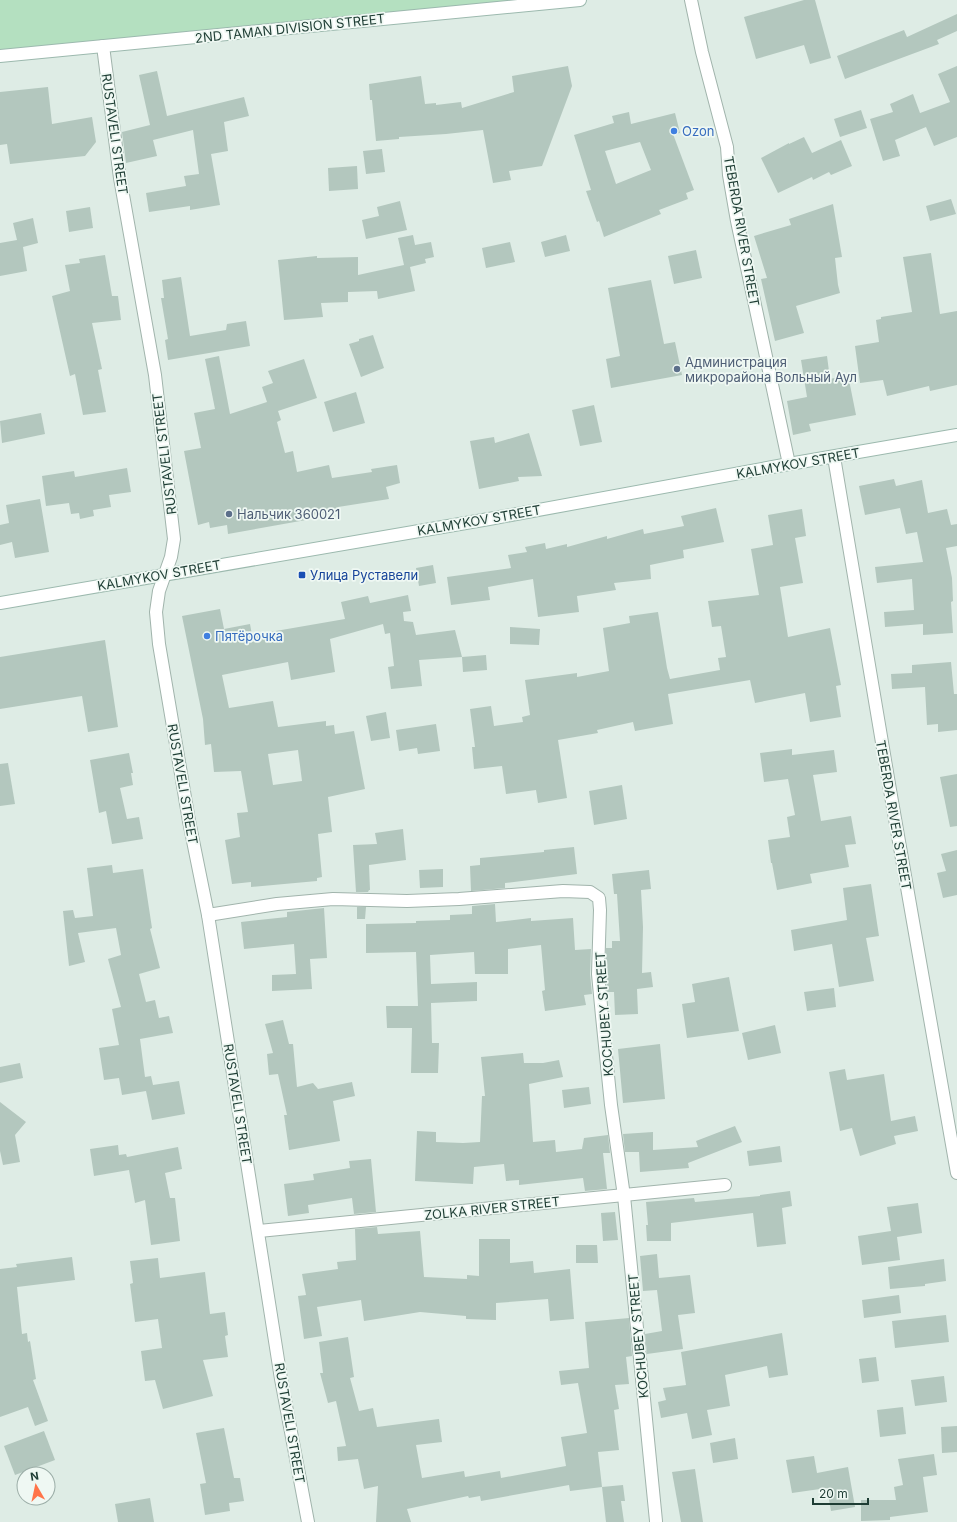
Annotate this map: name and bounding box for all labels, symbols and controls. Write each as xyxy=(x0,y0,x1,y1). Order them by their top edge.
street label: 2ND TAMAN DIVISION STREET xyxy=(194,10,386,46)
street label: RUSTAVELI STREET xyxy=(99,72,131,196)
place label: Ozon xyxy=(682,123,714,139)
marker: Ozon xyxy=(669,126,679,136)
street label: TEBERDA RIVER STREET xyxy=(721,155,763,307)
place label: Администрация микрорайона Вольный Аул xyxy=(685,354,857,385)
marker: Администрация микрорайона Вольный Аул xyxy=(672,364,682,374)
street label: RUSTAVELI STREET xyxy=(149,392,179,516)
street label: KALMYKOV STREET xyxy=(735,444,861,482)
street label: KALMYKOV STREET xyxy=(416,501,542,539)
place label: Нальчик 360021 xyxy=(237,506,340,522)
marker: Нальчик 360021 xyxy=(224,509,234,519)
street label: KALMYKOV STREET xyxy=(96,556,222,594)
place label: Улица Руставели xyxy=(310,567,418,583)
marker: Улица Руставели xyxy=(297,570,307,580)
place label: Пятёрочка xyxy=(215,628,283,644)
marker: Пятёрочка xyxy=(202,631,212,641)
street label: RUSTAVELI STREET xyxy=(165,722,201,846)
street label: TEBERDA RIVER STREET xyxy=(873,739,915,891)
street label: KOCHUBEY STREET xyxy=(592,951,616,1077)
street label: RUSTAVELI STREET xyxy=(221,1042,255,1166)
street label: ZOLKA RIVER STREET xyxy=(423,1193,561,1223)
street label: KOCHUBEY STREET xyxy=(625,1273,651,1399)
street label: RUSTAVELI STREET xyxy=(272,1361,308,1485)
north arrow xyxy=(16,1466,56,1506)
text: N xyxy=(29,1469,40,1484)
scale bar xyxy=(813,1480,868,1506)
text: 20 m xyxy=(819,1486,848,1501)

